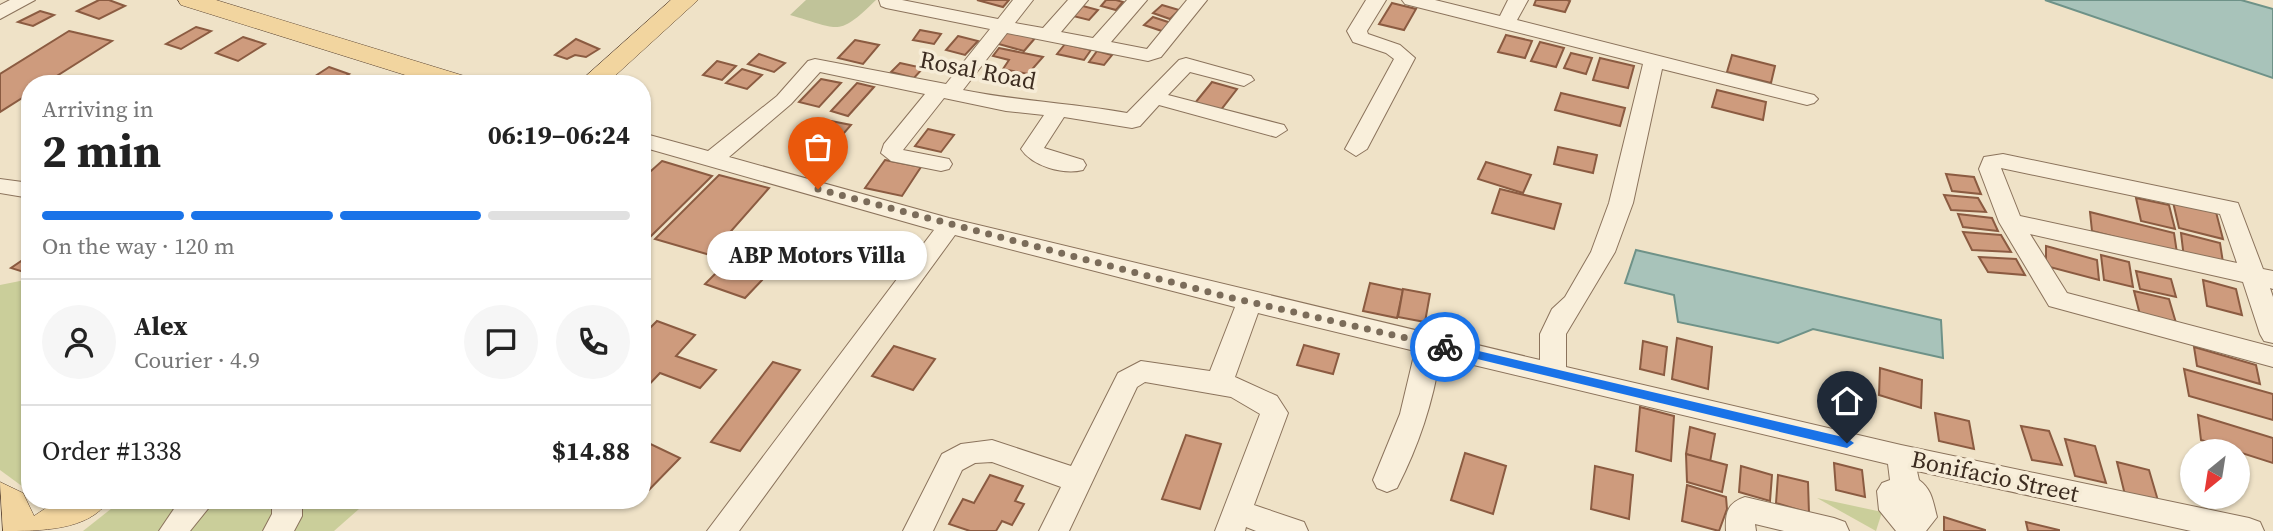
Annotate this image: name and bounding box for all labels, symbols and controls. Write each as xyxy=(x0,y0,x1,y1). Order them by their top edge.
street label: Rosal Road xyxy=(917,43,1040,98)
text: Arriving in xyxy=(42,93,154,125)
text: 06:19–06:24 xyxy=(488,117,630,153)
pin xyxy=(788,117,848,189)
text: 2 min xyxy=(42,119,161,182)
icon: bag xyxy=(799,128,837,166)
text: On the way · 120 m xyxy=(42,230,235,262)
callout: ABP Motors Villa xyxy=(708,231,928,280)
text: ABP Motors Villa xyxy=(729,239,905,271)
button: person xyxy=(42,305,116,379)
button: chat xyxy=(464,305,538,379)
button: phone xyxy=(556,305,630,379)
text: Alex xyxy=(134,308,188,344)
courier xyxy=(1410,312,1480,382)
icon: bike xyxy=(1426,328,1464,366)
text: Courier · 4.9 xyxy=(134,344,260,376)
pin xyxy=(1817,371,1877,443)
icon: home xyxy=(1828,382,1866,420)
text: Order #1338 xyxy=(42,433,182,469)
text: $14.88 xyxy=(552,433,630,469)
north arrow xyxy=(2180,439,2250,509)
map controls xyxy=(2180,439,2250,509)
street label: Bonifacio Street xyxy=(1908,442,2082,510)

